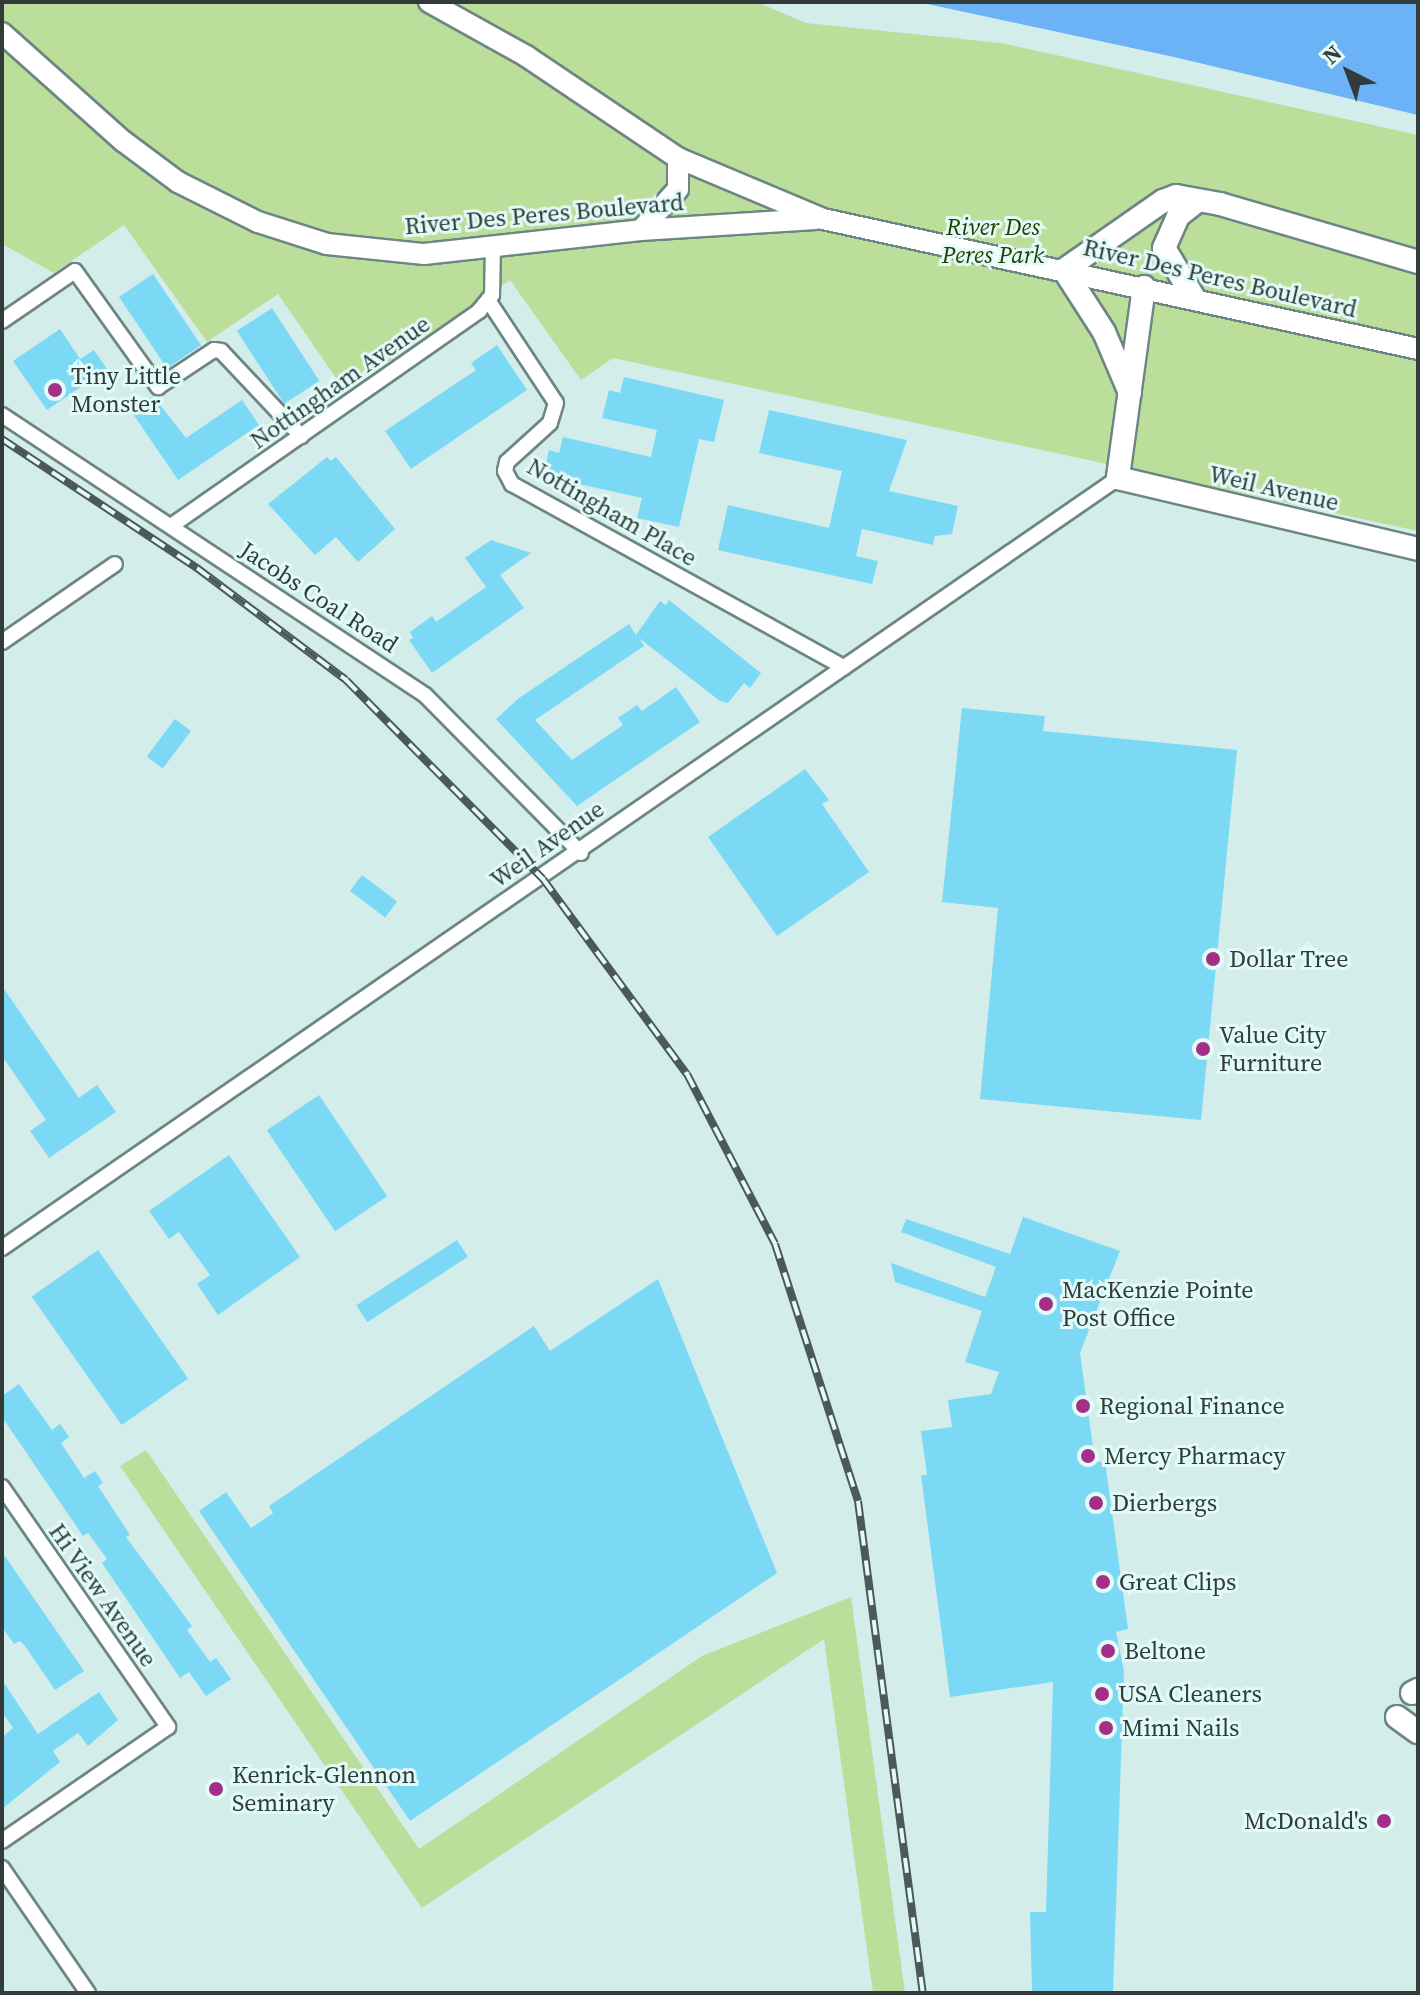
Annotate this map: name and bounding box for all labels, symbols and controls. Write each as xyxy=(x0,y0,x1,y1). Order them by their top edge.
north arrow xyxy=(1308,32,1388,112)
text: N xyxy=(1316,38,1348,71)
street label: River Des Peres Boulevard xyxy=(403,187,685,241)
park label: River Des Peres Park xyxy=(942,213,1044,269)
street label: River Des Peres Boulevard xyxy=(1080,232,1360,324)
street label: Nottingham Avenue xyxy=(245,309,435,455)
place label: Tiny Little Monster xyxy=(71,362,181,418)
marker: Tiny Little Monster xyxy=(46,381,64,399)
street label: Nottingham Place xyxy=(522,452,702,572)
street label: Weil Avenue xyxy=(1206,459,1342,517)
street label: Jacobs Coal Road xyxy=(235,535,403,659)
street label: Weil Avenue xyxy=(485,794,609,894)
place label: Dollar Tree xyxy=(1229,945,1349,973)
marker: Dollar Tree xyxy=(1204,950,1222,968)
place label: Value City Furniture xyxy=(1219,1021,1326,1077)
marker: Value City Furniture xyxy=(1194,1040,1212,1058)
place label: MacKenzie Pointe Post Office xyxy=(1062,1276,1254,1332)
marker: MacKenzie Pointe Post Office xyxy=(1037,1295,1055,1313)
place label: Regional Finance xyxy=(1099,1392,1285,1420)
marker: Regional Finance xyxy=(1074,1397,1092,1415)
place label: Mercy Pharmacy xyxy=(1104,1442,1286,1470)
marker: Mercy Pharmacy xyxy=(1079,1447,1097,1465)
place label: Dierbergs xyxy=(1112,1489,1217,1517)
marker: Dierbergs xyxy=(1087,1494,1105,1512)
street label: Hi View Avenue xyxy=(43,1518,163,1672)
place label: Great Clips xyxy=(1119,1568,1237,1596)
marker: Great Clips xyxy=(1094,1573,1112,1591)
place label: Beltone xyxy=(1124,1637,1206,1665)
marker: Beltone xyxy=(1099,1642,1117,1660)
place label: USA Cleaners xyxy=(1118,1680,1262,1708)
marker: USA Cleaners xyxy=(1093,1685,1111,1703)
place label: Mimi Nails xyxy=(1122,1714,1239,1742)
marker: Mimi Nails xyxy=(1097,1719,1115,1737)
place label: Kenrick-Glennon Seminary xyxy=(232,1761,416,1817)
marker: Kenrick-Glennon Seminary xyxy=(207,1780,225,1798)
place label: McDonald's xyxy=(1244,1807,1368,1835)
marker: McDonald's xyxy=(1375,1812,1393,1830)

